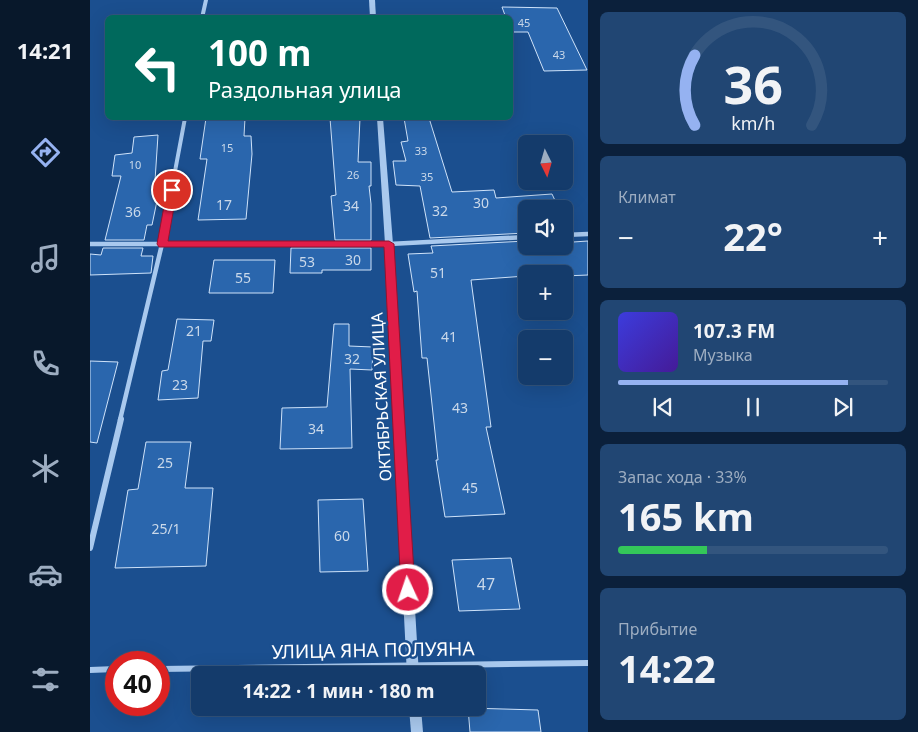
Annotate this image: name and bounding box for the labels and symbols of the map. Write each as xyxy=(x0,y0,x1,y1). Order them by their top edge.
house number: 45 xyxy=(518,15,530,30)
house number: 43 xyxy=(553,47,565,62)
north arrow xyxy=(518,135,572,190)
house number: 15 xyxy=(221,140,233,155)
house number: 33 xyxy=(415,143,427,158)
house number: 10 xyxy=(129,157,141,172)
house number: 26 xyxy=(347,167,359,182)
pin xyxy=(151,169,193,211)
house number: 35 xyxy=(421,169,433,184)
house number: 30 xyxy=(473,193,489,212)
house number: 17 xyxy=(216,195,232,214)
house number: 34 xyxy=(343,196,359,215)
house number: 32 xyxy=(432,201,448,220)
house number: 36 xyxy=(125,202,141,221)
house number: 30 xyxy=(345,250,361,269)
house number: 53 xyxy=(299,252,315,271)
house number: 51 xyxy=(430,263,446,282)
house number: 55 xyxy=(235,268,251,287)
street label: ОКТЯБРЬСКАЯ УЛИЦА xyxy=(366,311,396,482)
house number: 21 xyxy=(186,321,202,340)
house number: 41 xyxy=(441,327,457,346)
house number: 32 xyxy=(344,349,360,368)
house number: 23 xyxy=(172,375,188,394)
house number: 43 xyxy=(452,398,468,417)
house number: 34 xyxy=(308,419,324,438)
house number: 25 xyxy=(157,453,173,472)
house number: 45 xyxy=(462,478,478,497)
house number: 25/1 xyxy=(151,519,181,538)
house number: 60 xyxy=(334,526,350,545)
position arrow xyxy=(381,563,433,615)
house number: 47 xyxy=(477,573,495,595)
street label: УЛИЦА ЯНА ПОЛУЯНА xyxy=(271,635,476,665)
speed limit sign: 40 xyxy=(105,651,170,716)

